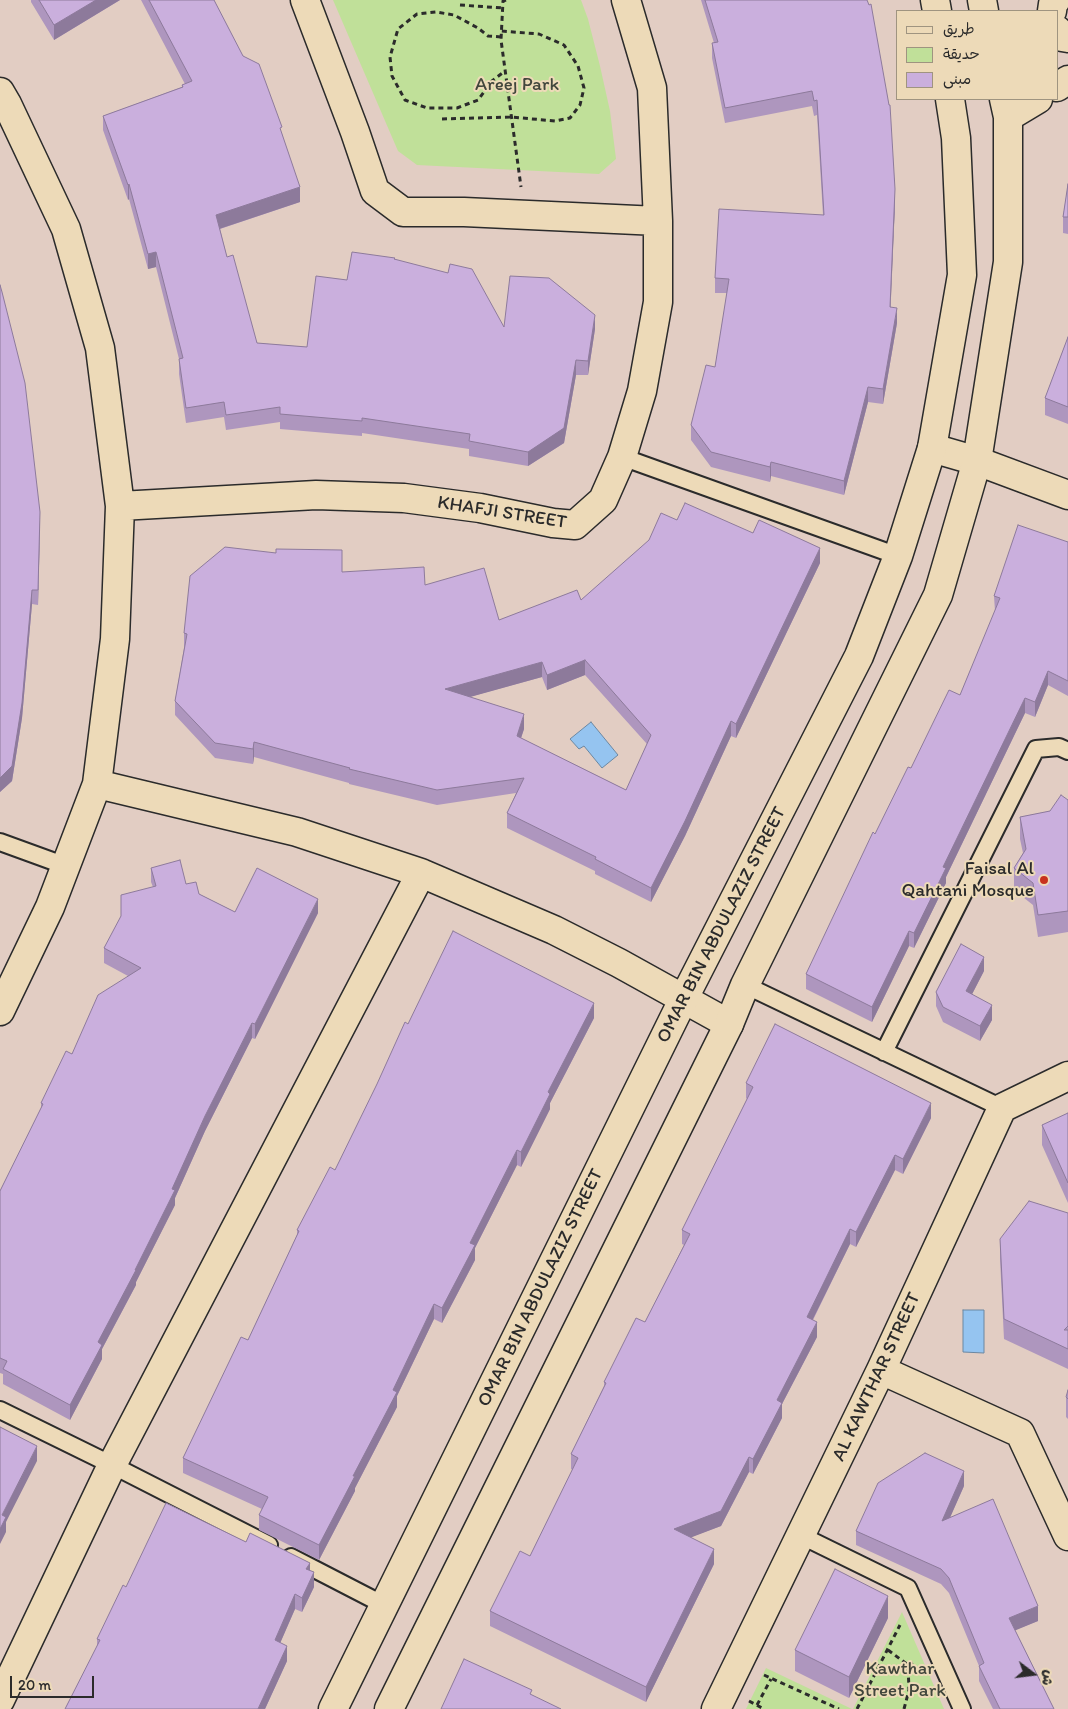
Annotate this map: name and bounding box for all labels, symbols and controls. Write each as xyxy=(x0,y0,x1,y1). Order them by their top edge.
legend xyxy=(896,10,1058,100)
text: طريق xyxy=(943,20,975,38)
text: حديقة xyxy=(943,45,980,63)
text: مبنى xyxy=(943,70,971,88)
park label: Areej Park xyxy=(475,74,559,96)
street label: KHAFJI STREET xyxy=(436,492,568,534)
street label: OMAR BIN ABDULAZIZ STREET xyxy=(652,803,792,1047)
place label: Faisal Al Qahtani Mosque xyxy=(901,858,1034,902)
marker: Faisal Al Qahtani Mosque xyxy=(1038,874,1050,886)
street label: OMAR BIN ABDULAZIZ STREET xyxy=(473,1165,609,1411)
street label: AL KAWTHAR STREET xyxy=(828,1289,926,1465)
north arrow xyxy=(1008,1649,1058,1699)
park label: Kawthar Street Park xyxy=(854,1658,946,1702)
scale bar xyxy=(12,1666,96,1698)
text: ش xyxy=(1038,1668,1058,1688)
text: 20 m xyxy=(18,1676,51,1694)

